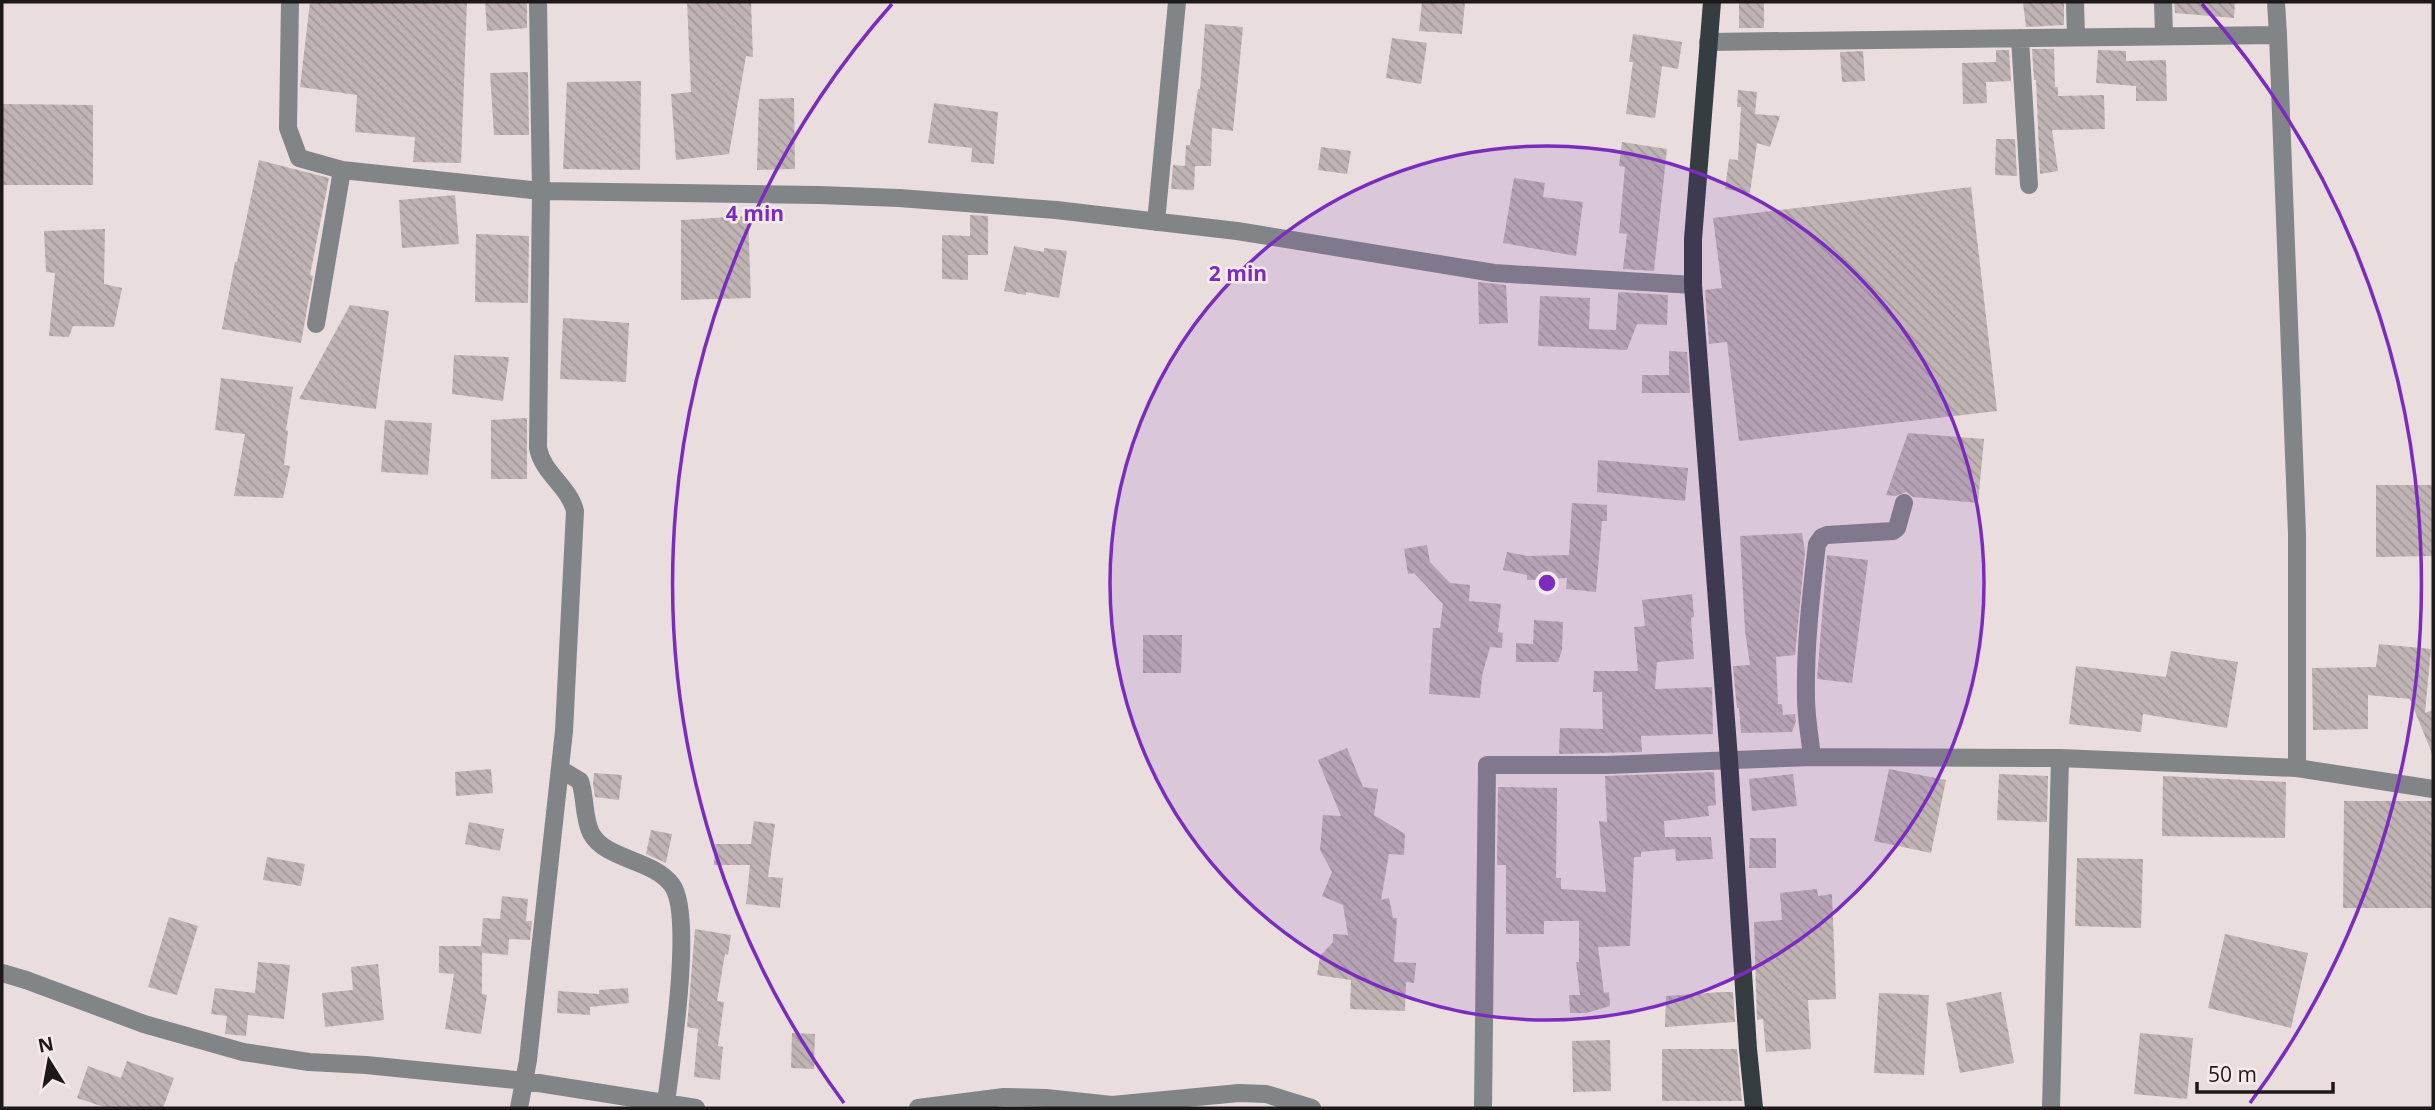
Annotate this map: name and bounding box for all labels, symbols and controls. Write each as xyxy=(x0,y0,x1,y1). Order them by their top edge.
text: 4 min xyxy=(726,199,784,227)
text: 2 min xyxy=(1209,259,1267,287)
centre of rings xyxy=(1535,571,1559,595)
north arrow xyxy=(14,1026,84,1096)
text: N xyxy=(36,1030,56,1059)
scale bar xyxy=(2197,1050,2334,1094)
text: 50 m xyxy=(2208,1060,2257,1088)

